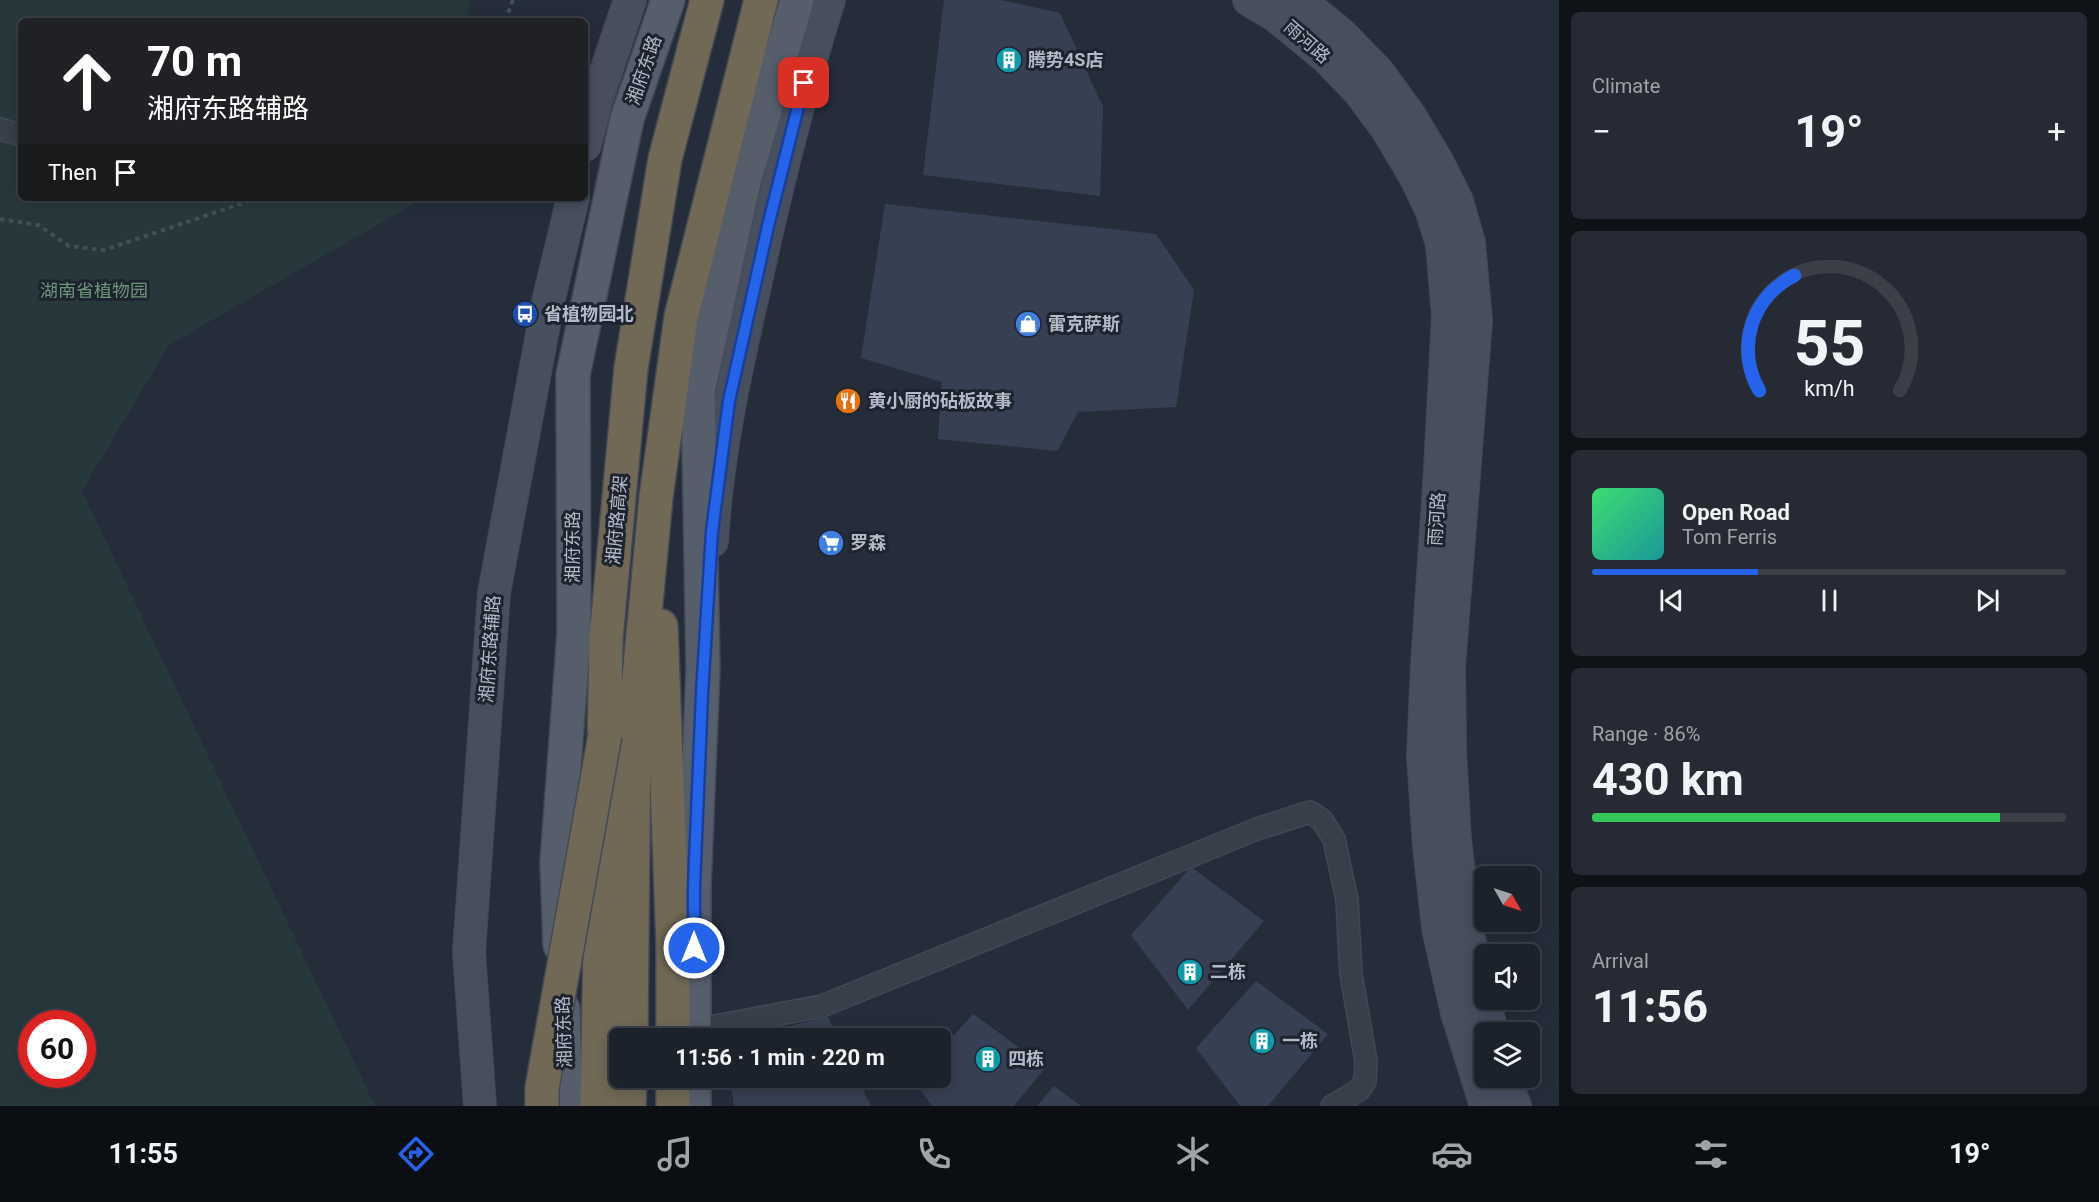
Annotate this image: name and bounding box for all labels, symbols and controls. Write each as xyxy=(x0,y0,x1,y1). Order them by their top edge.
street label: 雨河路 xyxy=(1280,16,1335,67)
street label: 湘府东路 xyxy=(622,32,665,107)
text: 70 m xyxy=(147,37,242,86)
icon: ahead xyxy=(48,42,126,120)
building icon: 腾势4S店 xyxy=(994,45,1024,75)
place label: 腾势4S店 xyxy=(1028,49,1103,70)
pin xyxy=(778,57,829,108)
icon: arrive xyxy=(787,66,820,99)
text: Climate xyxy=(1592,74,1660,98)
text: 湘府东路辅路 xyxy=(147,93,309,125)
text: 19° xyxy=(1794,105,1864,158)
text: − xyxy=(1592,112,1611,151)
text: + xyxy=(2047,112,2066,151)
icon: arrive xyxy=(109,156,142,189)
text: Then xyxy=(48,160,97,185)
park label: 湖南省植物园 xyxy=(40,280,148,301)
bus stop icon: 省植物园北 xyxy=(510,299,540,329)
place label: 省植物园北 xyxy=(544,303,634,324)
text: 55 xyxy=(1793,307,1865,380)
shop icon: 雷克萨斯 xyxy=(1013,309,1043,339)
place label: 雷克萨斯 xyxy=(1048,313,1120,334)
text: km/h xyxy=(1804,377,1854,402)
restaurant icon: 黄小厨的砧板故事 xyxy=(833,386,863,416)
place label: 黄小厨的砧板故事 xyxy=(868,390,1012,411)
street label: 湘府路高架 xyxy=(602,474,631,566)
street label: 雨河路 xyxy=(1424,491,1449,547)
text: Open Road xyxy=(1682,500,1790,525)
street label: 湘府东路 xyxy=(562,511,583,583)
text: Tom Ferris xyxy=(1682,525,1777,549)
supermarket icon: 罗森 xyxy=(816,528,846,558)
place label: 罗森 xyxy=(850,532,886,553)
icon: previous xyxy=(1655,584,1688,617)
icon: pause xyxy=(1813,584,1846,617)
icon: next xyxy=(1971,584,2004,617)
street label: 湘府东路辅路 xyxy=(475,594,504,704)
text: Range · 86% xyxy=(1592,722,1700,746)
text: 430 km xyxy=(1592,753,1744,806)
north arrow xyxy=(1474,866,1540,932)
map controls xyxy=(1474,866,1540,1088)
position arrow xyxy=(662,916,726,980)
button: sound xyxy=(1474,944,1540,1010)
text: Arrival xyxy=(1592,949,1649,973)
building icon: 二栋 xyxy=(1175,957,1205,987)
place label: 二栋 xyxy=(1210,961,1246,982)
text: 11:56 xyxy=(1592,980,1708,1033)
street label: 湘府东路 xyxy=(552,996,575,1068)
speed limit sign: 60 xyxy=(18,1010,96,1088)
button: layers xyxy=(1474,1022,1540,1088)
building icon: 一栋 xyxy=(1247,1026,1277,1056)
place label: 一栋 xyxy=(1282,1030,1318,1051)
building icon: 四栋 xyxy=(973,1044,1003,1074)
text: 11:56 · 1 min · 220 m xyxy=(675,1045,885,1070)
place label: 四栋 xyxy=(1008,1048,1044,1069)
icon: directions xyxy=(395,1133,437,1175)
icon: music xyxy=(654,1133,696,1175)
icon: phone xyxy=(913,1133,955,1175)
icon: climate xyxy=(1172,1133,1214,1175)
icon: car xyxy=(1431,1133,1473,1175)
icon: filters xyxy=(1690,1133,1732,1175)
text: 11:55 xyxy=(108,1138,178,1170)
text: 19° xyxy=(1949,1138,1990,1170)

